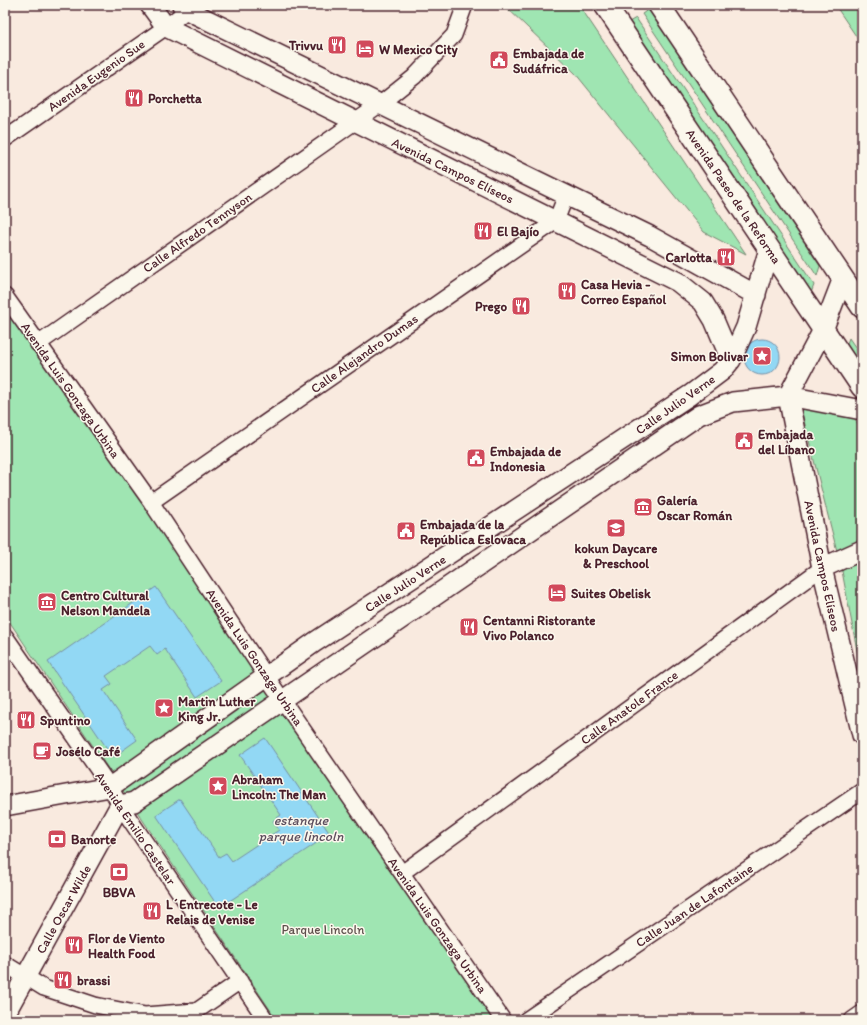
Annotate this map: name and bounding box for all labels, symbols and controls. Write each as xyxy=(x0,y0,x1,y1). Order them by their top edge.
restaurant icon: Trivvu xyxy=(326,34,348,56)
street label: Avenida Eugenio Sue xyxy=(45,36,148,115)
place label: Trivvu xyxy=(288,38,324,53)
hotel icon: W Mexico City xyxy=(354,38,376,60)
place label: W Mexico City xyxy=(379,42,459,58)
place label: Embajada de Sudáfrica xyxy=(513,46,584,76)
public building icon: Embajada de Sudáfrica xyxy=(488,49,510,71)
restaurant icon: Porchetta xyxy=(123,87,145,109)
place label: Porchetta xyxy=(148,91,202,106)
street label: Avenida Paseo de la Reforma xyxy=(683,126,785,267)
street label: Avenida Campos Elíseos xyxy=(389,134,516,207)
street label: Calle Alfredo Tennyson xyxy=(140,189,255,276)
restaurant icon: El Bajío xyxy=(472,220,494,242)
place label: El Bajío xyxy=(497,224,539,240)
restaurant icon: Carlotta xyxy=(715,246,737,268)
place label: Carlotta xyxy=(665,250,712,265)
place label: Casa Hevia - Correo Español xyxy=(581,277,666,308)
restaurant icon: Casa Hevia - Correo Español xyxy=(556,280,578,302)
restaurant icon: Prego xyxy=(510,295,532,317)
place label: Prego xyxy=(475,299,507,315)
street label: Calle Alejandro Dumas xyxy=(308,311,421,396)
street label: Avenida Luis Gonzaga Urbina xyxy=(18,320,123,461)
place icon: Simon Bolivar xyxy=(751,345,773,367)
place label: Simon Bolivar xyxy=(671,349,749,364)
street label: Calle Julio Verne xyxy=(633,371,718,437)
place label: Embajada del Líbano xyxy=(758,427,815,457)
public building icon: Embajada del Líbano xyxy=(733,430,755,452)
place label: Embajada de Indonesia xyxy=(490,444,561,474)
public building icon: Embajada de Indonesia xyxy=(465,447,487,469)
place label: Galería Oscar Román xyxy=(657,493,733,523)
museum icon: Galería Oscar Román xyxy=(632,496,654,518)
street label: Avenida Campos Elíseos xyxy=(801,499,844,633)
place label: Embajada de la República Eslovaca xyxy=(420,517,526,548)
school or university icon: kokun Daycare & Preschool xyxy=(605,517,627,539)
public building icon: Embajada de la República Eslovaca xyxy=(395,520,417,542)
place label: kokun Daycare & Preschool xyxy=(575,541,657,571)
street label: Calle Julio Verne xyxy=(362,552,449,615)
hotel icon: Suites Obelisk xyxy=(546,582,568,604)
street label: Avenida Luis Gonzaga Urbina xyxy=(203,586,306,729)
place label: Suites Obelisk xyxy=(571,586,651,601)
place label: Centro Cultural Nelson Mandela xyxy=(61,588,150,618)
museum icon: Centro Cultural Nelson Mandela xyxy=(36,591,58,613)
place label: Centanni Ristorante Vivo Polanco xyxy=(483,613,596,643)
restaurant icon: Centanni Ristorante Vivo Polanco xyxy=(458,616,480,638)
street label: Calle Anatole France xyxy=(578,667,681,748)
place label: Martin Luther King Jr. xyxy=(178,694,256,725)
place icon: Martin Luther King Jr. xyxy=(153,697,175,719)
restaurant icon: Spuntino xyxy=(15,709,37,731)
place label: Spuntino xyxy=(40,713,91,729)
cafe icon: Josélo Café xyxy=(31,740,53,762)
place label: Josélo Café xyxy=(55,744,120,759)
street label: Avenida Emilio Castelar xyxy=(92,769,179,888)
place label: Abraham Lincoln: The Man xyxy=(231,772,327,802)
place icon: Abraham Lincoln: The Man xyxy=(207,775,229,797)
water label: estanque parque lincoln xyxy=(259,812,344,845)
bank icon: Banorte xyxy=(46,828,68,850)
place label: Banorte xyxy=(71,832,116,847)
street label: Avenida Luis Gonzaga Urbina xyxy=(385,855,490,996)
bank icon: BBVA xyxy=(108,861,130,883)
street label: Calle Juan de Lafontaine xyxy=(633,861,756,950)
street label: Calle Oscar Wilde xyxy=(33,862,94,956)
place label: BBVA xyxy=(103,885,136,900)
place label: L´Entrecote - Le Relais de Venise xyxy=(166,897,258,927)
restaurant icon: L´Entrecote - Le Relais de Venise xyxy=(141,900,163,922)
park label: Parque Lincoln xyxy=(282,922,365,937)
place label: Flor de Viento Health Food xyxy=(88,931,165,961)
restaurant icon: Flor de Viento Health Food xyxy=(63,934,85,956)
restaurant icon: brassi xyxy=(52,969,74,991)
place label: brassi xyxy=(77,973,110,988)

